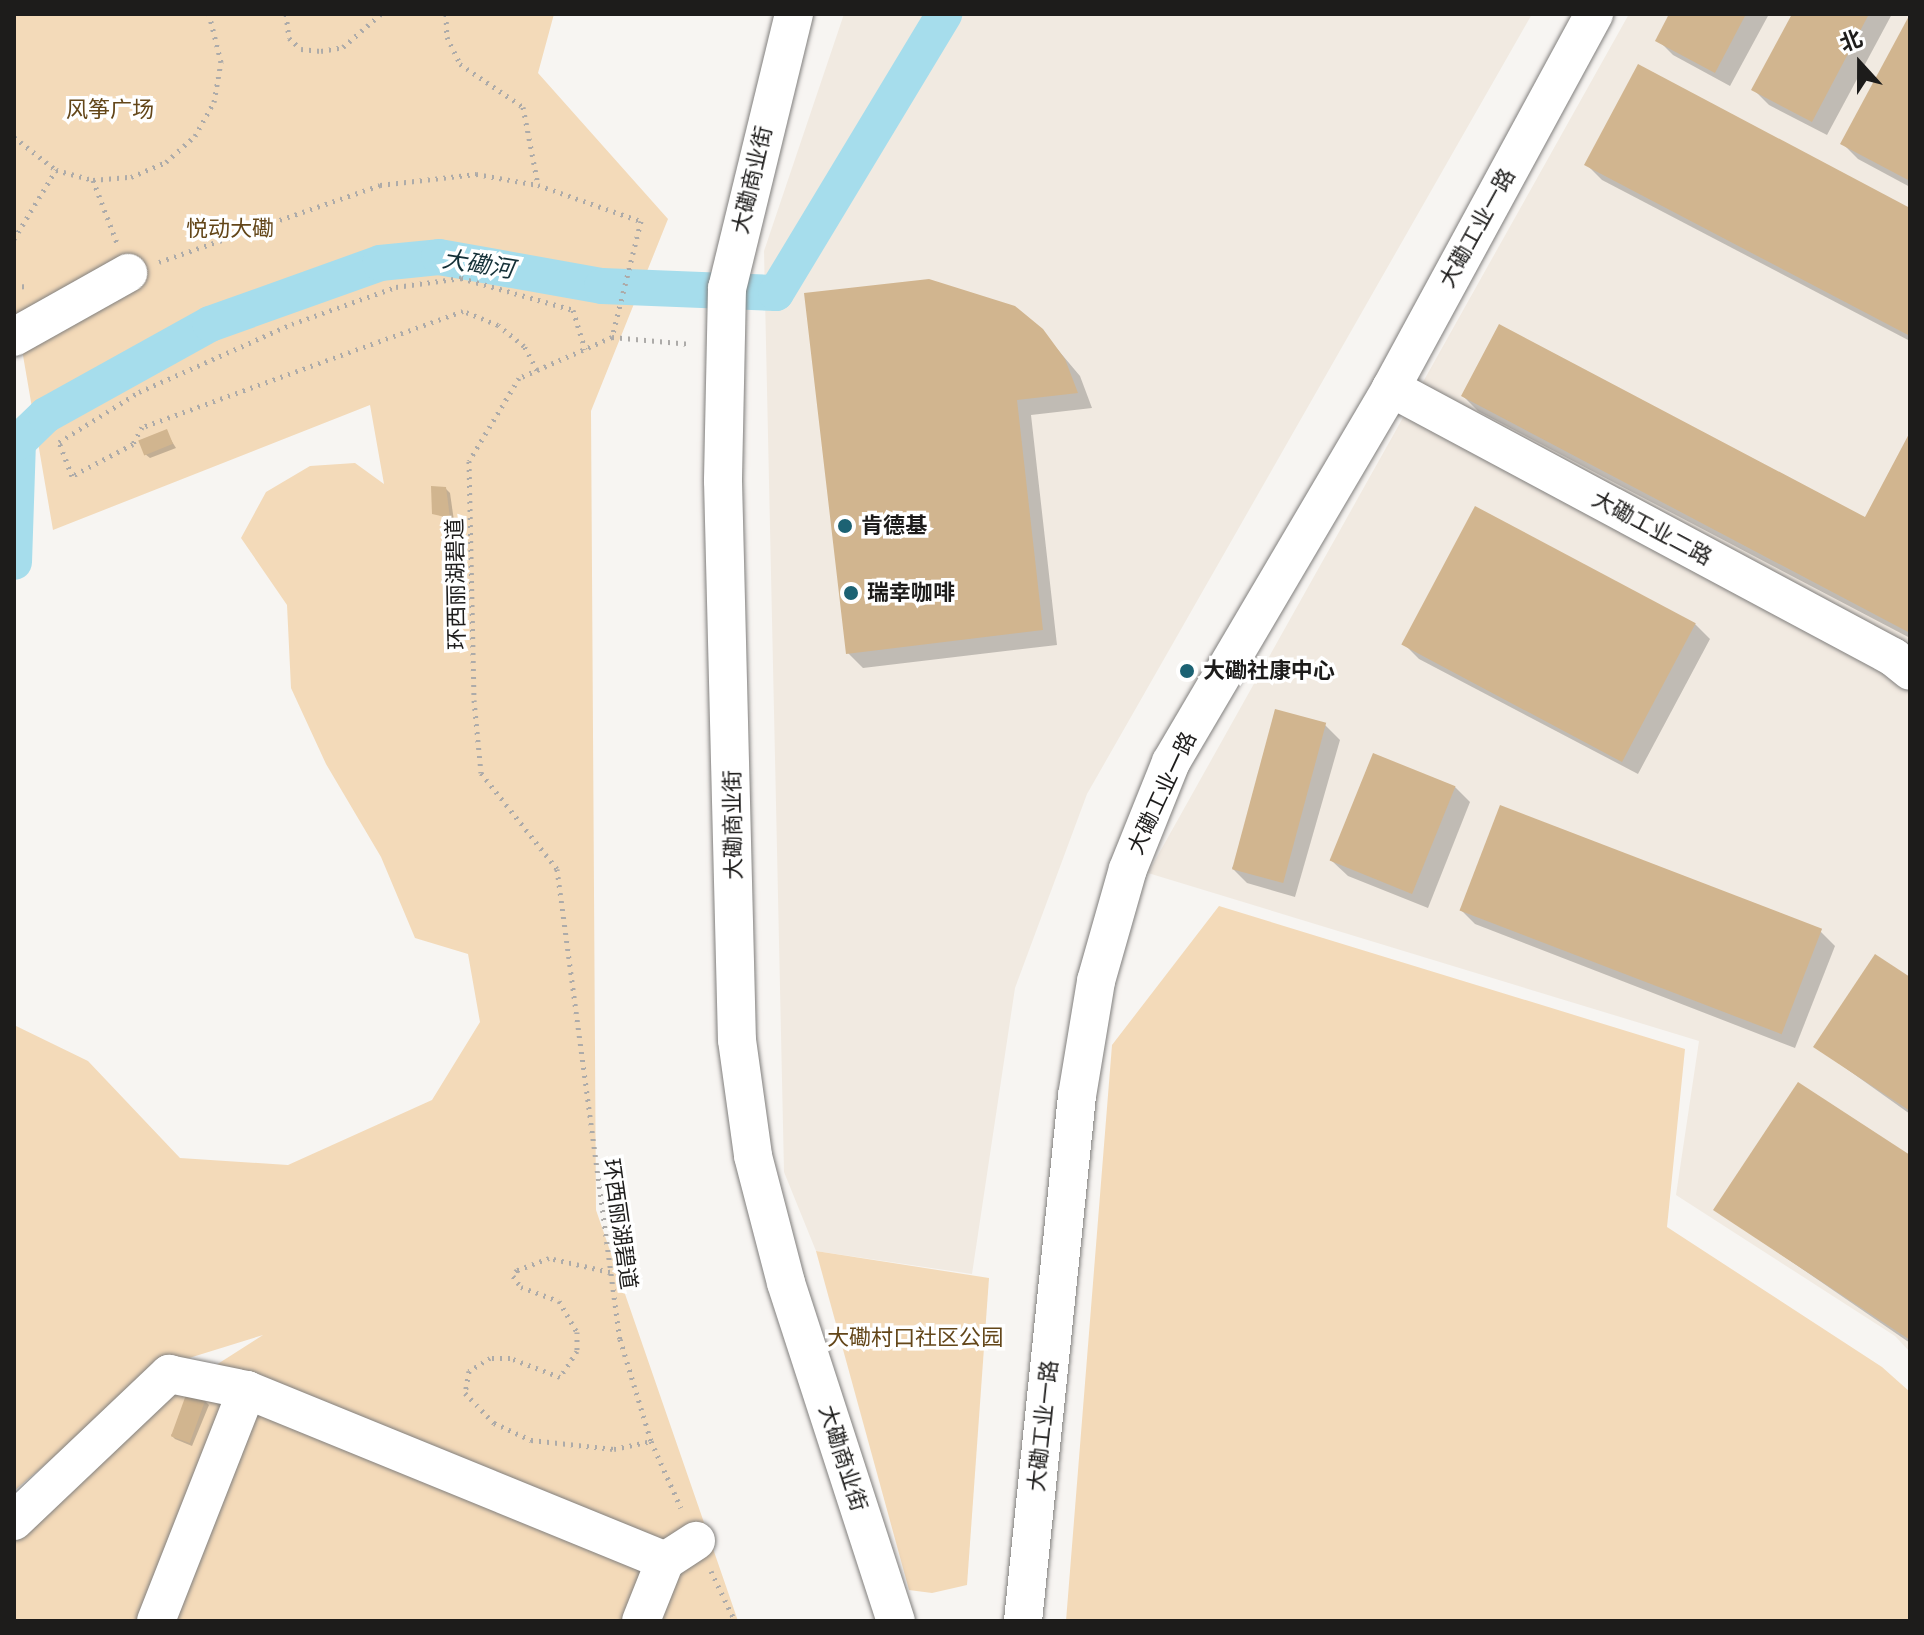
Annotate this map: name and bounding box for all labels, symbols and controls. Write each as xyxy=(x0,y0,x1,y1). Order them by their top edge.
north arrow xyxy=(1820,24,1900,104)
text: 北 xyxy=(1836,26,1866,57)
park label: 风筝广场 xyxy=(66,97,154,123)
street label: 大磡商业街 xyxy=(727,123,777,237)
street label: 大磡工业一路 xyxy=(1433,164,1521,292)
park label: 悦动大磡 xyxy=(186,216,274,242)
water label: 大磡河 xyxy=(440,245,516,285)
street label: 大磡工业二路 xyxy=(1588,485,1716,571)
place label: 肯德基 xyxy=(861,513,927,539)
marker: 肯德基 xyxy=(836,517,854,535)
street label: 环西丽湖碧道 xyxy=(442,518,470,650)
place label: 瑞幸咖啡 xyxy=(867,580,955,606)
marker: 瑞幸咖啡 xyxy=(842,584,860,602)
place label: 大磡社康中心 xyxy=(1203,658,1335,684)
marker: 大磡社康中心 xyxy=(1178,662,1196,680)
street label: 大磡工业一路 xyxy=(1122,728,1202,858)
street label: 大磡商业街 xyxy=(719,770,747,880)
street label: 环西丽湖碧道 xyxy=(598,1157,642,1291)
park label: 大磡村口社区公园 xyxy=(827,1325,1003,1351)
street label: 大磡工业一路 xyxy=(1023,1359,1063,1493)
street label: 大磡商业街 xyxy=(813,1402,873,1514)

